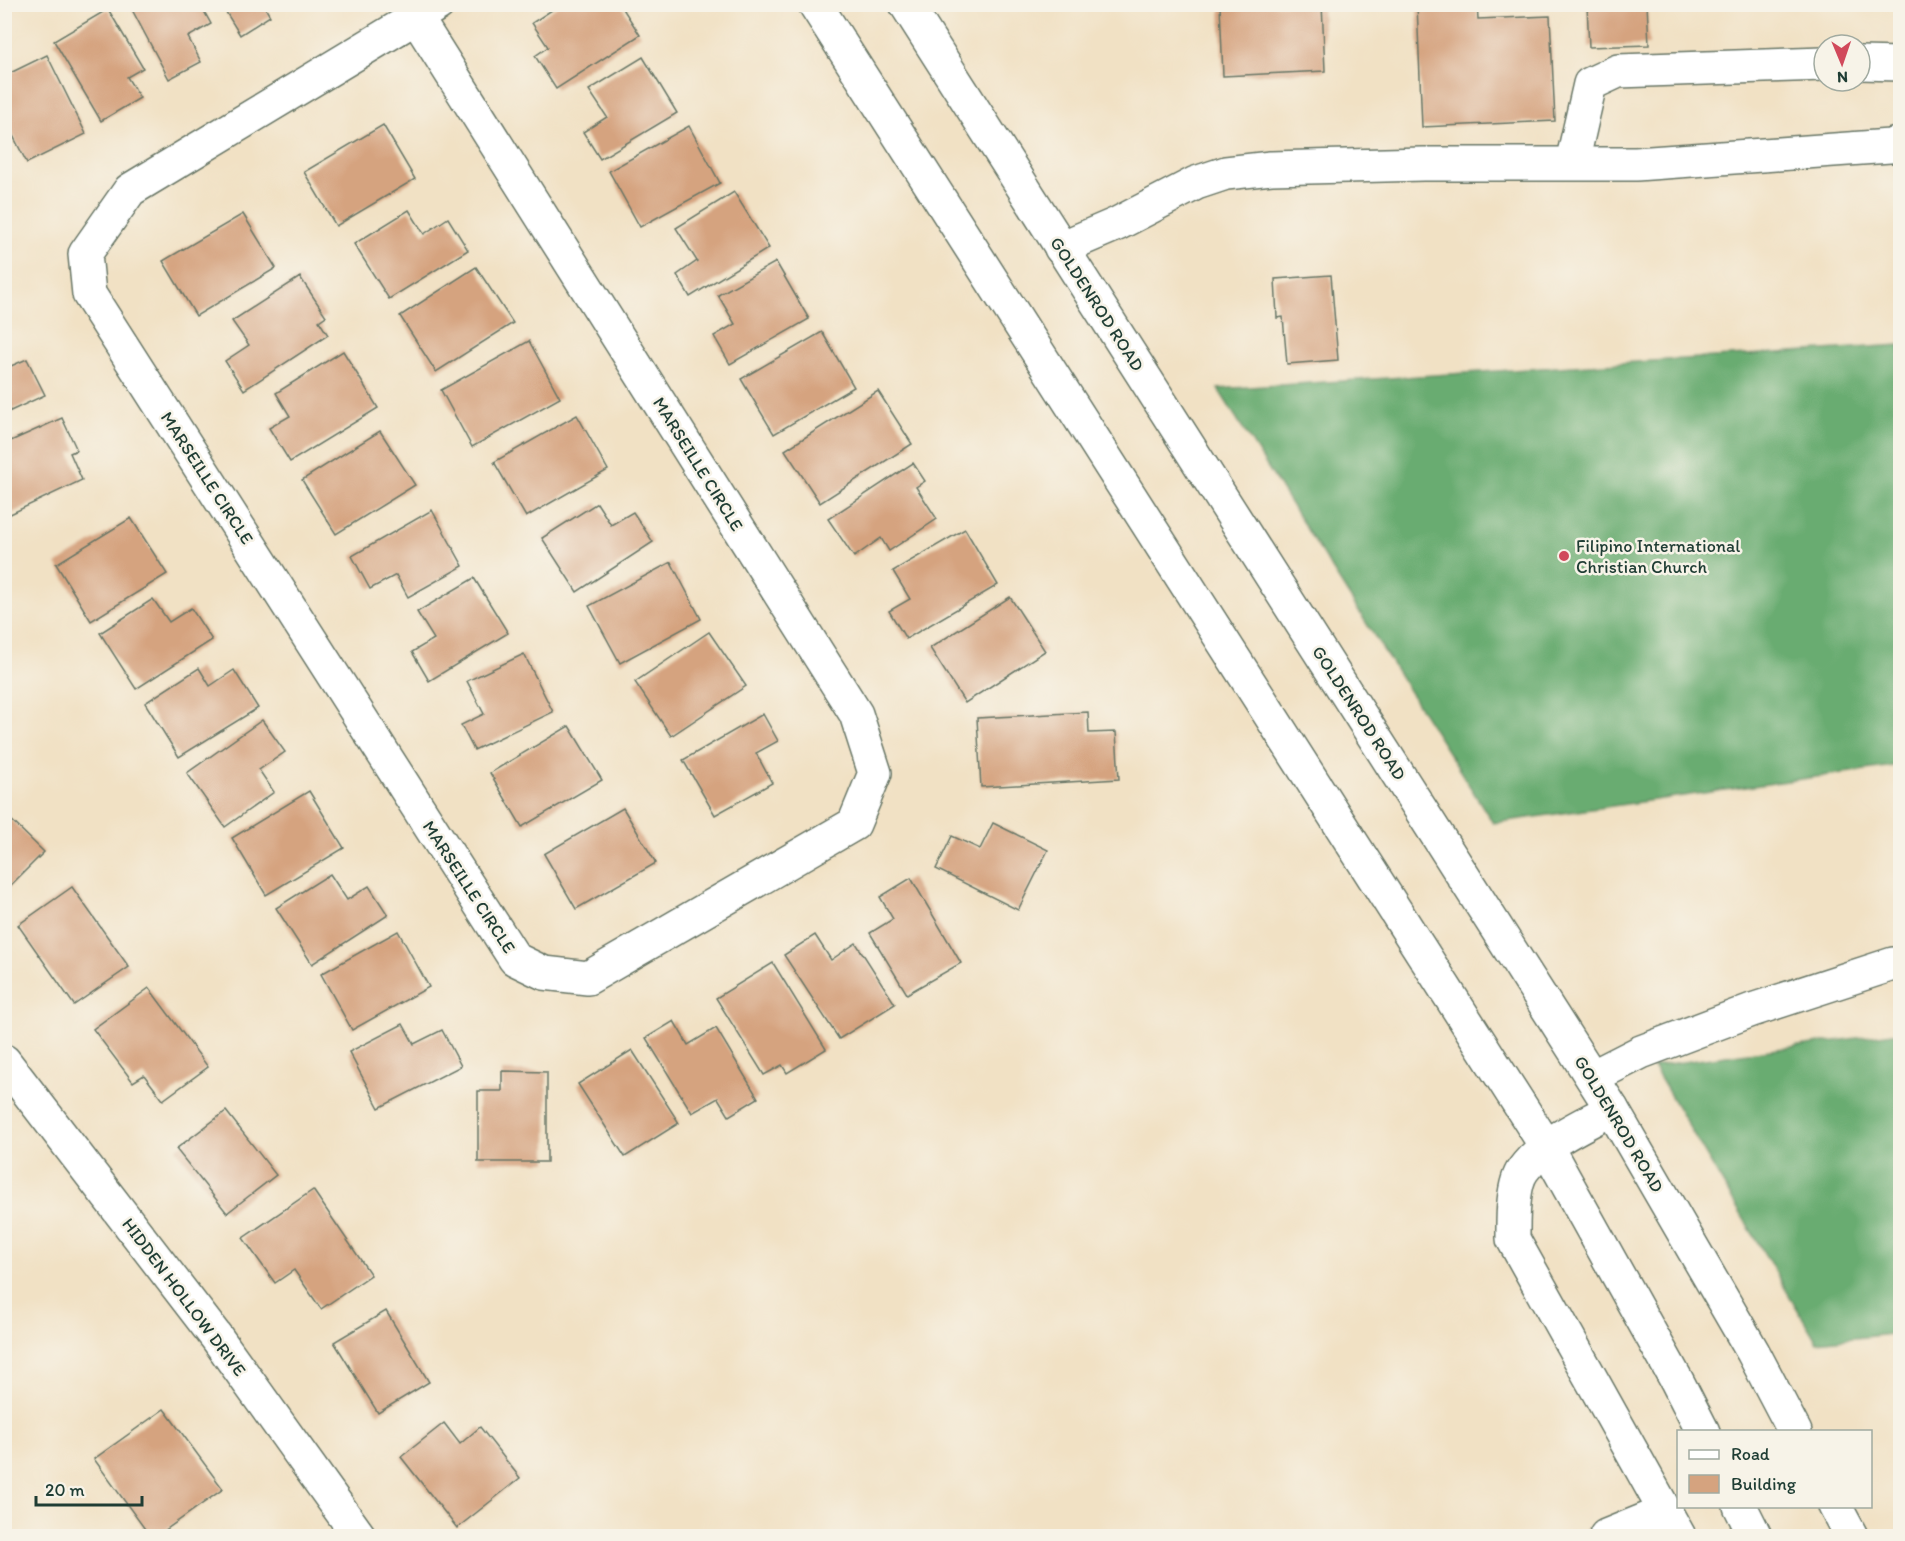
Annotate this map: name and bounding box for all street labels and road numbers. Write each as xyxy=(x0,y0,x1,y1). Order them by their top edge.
street label: GOLDENROD ROAD xyxy=(1045,233,1149,375)
street label: MARSEILLE CIRCLE xyxy=(648,393,748,535)
street label: MARSEILLE CIRCLE xyxy=(156,408,258,548)
street label: GOLDENROD ROAD xyxy=(1307,642,1411,784)
street label: MARSEILLE CIRCLE xyxy=(418,817,520,957)
street label: GOLDENROD ROAD xyxy=(1569,1052,1669,1196)
street label: HIDDEN HOLLOW DRIVE xyxy=(117,1213,251,1381)

